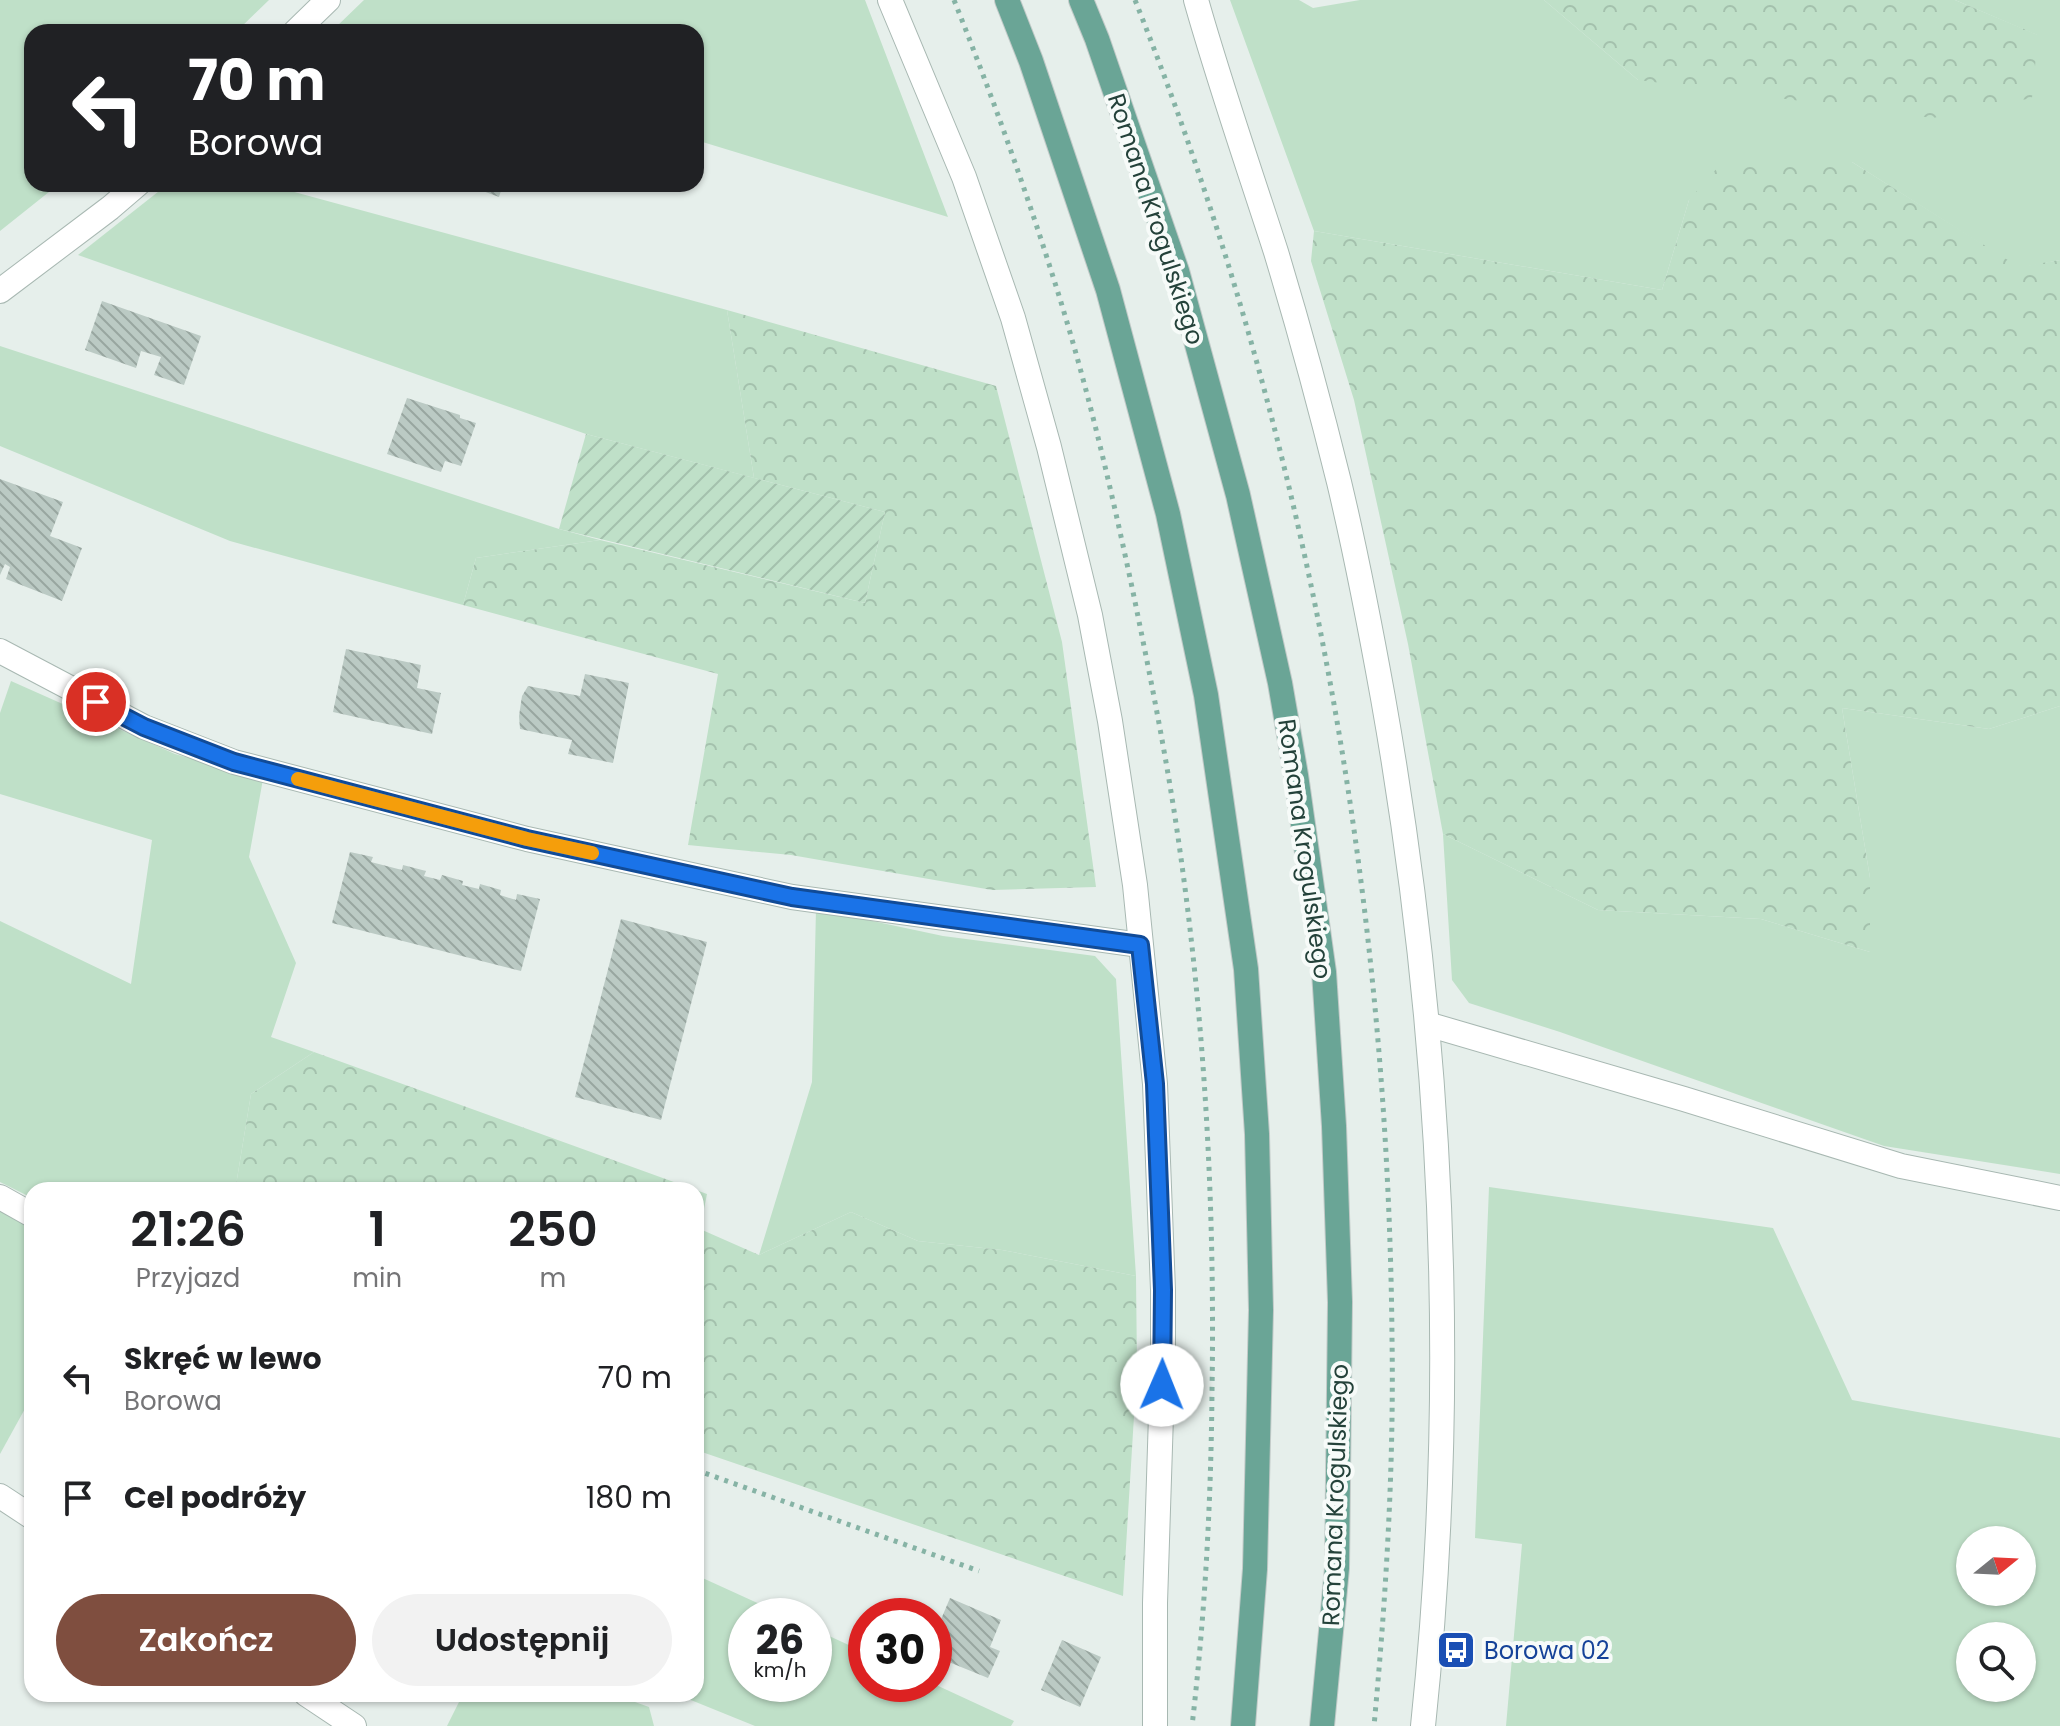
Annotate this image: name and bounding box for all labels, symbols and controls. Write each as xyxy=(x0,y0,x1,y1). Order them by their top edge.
text: 70 m xyxy=(188,41,326,120)
icon: left xyxy=(56,56,160,160)
street label: Romana Krogulskiego xyxy=(1100,89,1212,349)
text: Borowa xyxy=(188,117,323,168)
pin xyxy=(62,668,130,736)
icon: arrive xyxy=(74,680,118,724)
street label: Romana Krogulskiego xyxy=(1270,717,1340,981)
text: 21:26 xyxy=(130,1196,246,1263)
text: 1 xyxy=(368,1196,386,1263)
text: 250 xyxy=(508,1196,598,1263)
text: Przyjazd xyxy=(136,1260,240,1296)
text: min xyxy=(352,1260,402,1296)
text: m xyxy=(540,1260,566,1296)
text: Skręć w lewo xyxy=(124,1337,322,1380)
position arrow xyxy=(1120,1343,1204,1427)
icon: left xyxy=(56,1356,100,1400)
text: 70 m xyxy=(598,1356,672,1399)
street label: Romana Krogulskiego xyxy=(1314,1363,1356,1627)
text: Borowa xyxy=(124,1383,222,1419)
icon: arrive xyxy=(56,1476,100,1520)
text: Cel podróży xyxy=(124,1476,306,1519)
text: 180 m xyxy=(586,1476,672,1519)
north arrow xyxy=(1956,1526,2036,1606)
map controls xyxy=(1956,1526,2036,1702)
button: Zakończ xyxy=(56,1594,356,1686)
button: Udostępnij xyxy=(372,1594,672,1686)
speed limit sign: 30 xyxy=(848,1598,952,1702)
text: 26 xyxy=(756,1612,804,1668)
button: search xyxy=(1956,1622,2036,1702)
bus stop icon: Borowa 02 xyxy=(1435,1629,1477,1671)
place label: Borowa 02 xyxy=(1484,1634,1610,1667)
text: km/h xyxy=(753,1656,807,1684)

